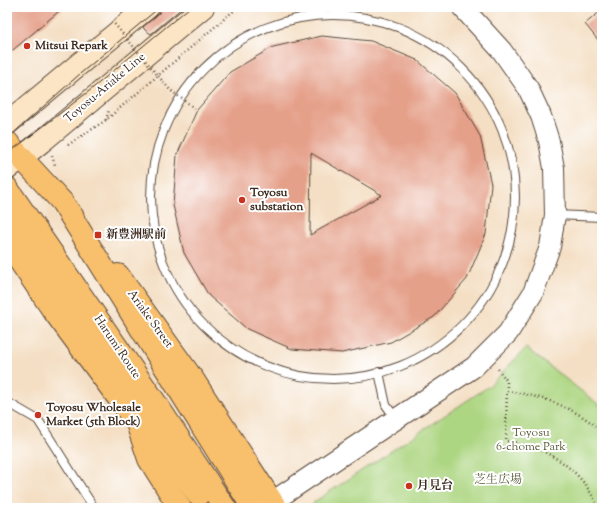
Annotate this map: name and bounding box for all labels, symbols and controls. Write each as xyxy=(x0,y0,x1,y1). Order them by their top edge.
place label: Mitsui Repark xyxy=(34,37,108,55)
marker: Mitsui Repark xyxy=(22,41,32,51)
street label: Toyosu-Ariake Line xyxy=(60,48,150,128)
place label: Toyosu substation xyxy=(249,184,304,216)
marker: Toyosu substation xyxy=(237,195,247,205)
place label: 新豊洲駅前 xyxy=(106,226,166,244)
marker: 新豊洲駅前 xyxy=(93,230,103,240)
street label: Ariake Street xyxy=(123,286,177,352)
street label: Harumi Route xyxy=(89,311,145,383)
place label: Toyosu Wholesale Market (5th Block) xyxy=(45,399,141,431)
marker: Toyosu Wholesale Market (5th Block) xyxy=(33,410,43,420)
park label: Toyosu 6-chome Park xyxy=(496,424,566,456)
park label: 芝生広場 xyxy=(474,471,522,489)
place label: 月見台 xyxy=(417,477,453,495)
marker: 月見台 xyxy=(404,481,414,491)

